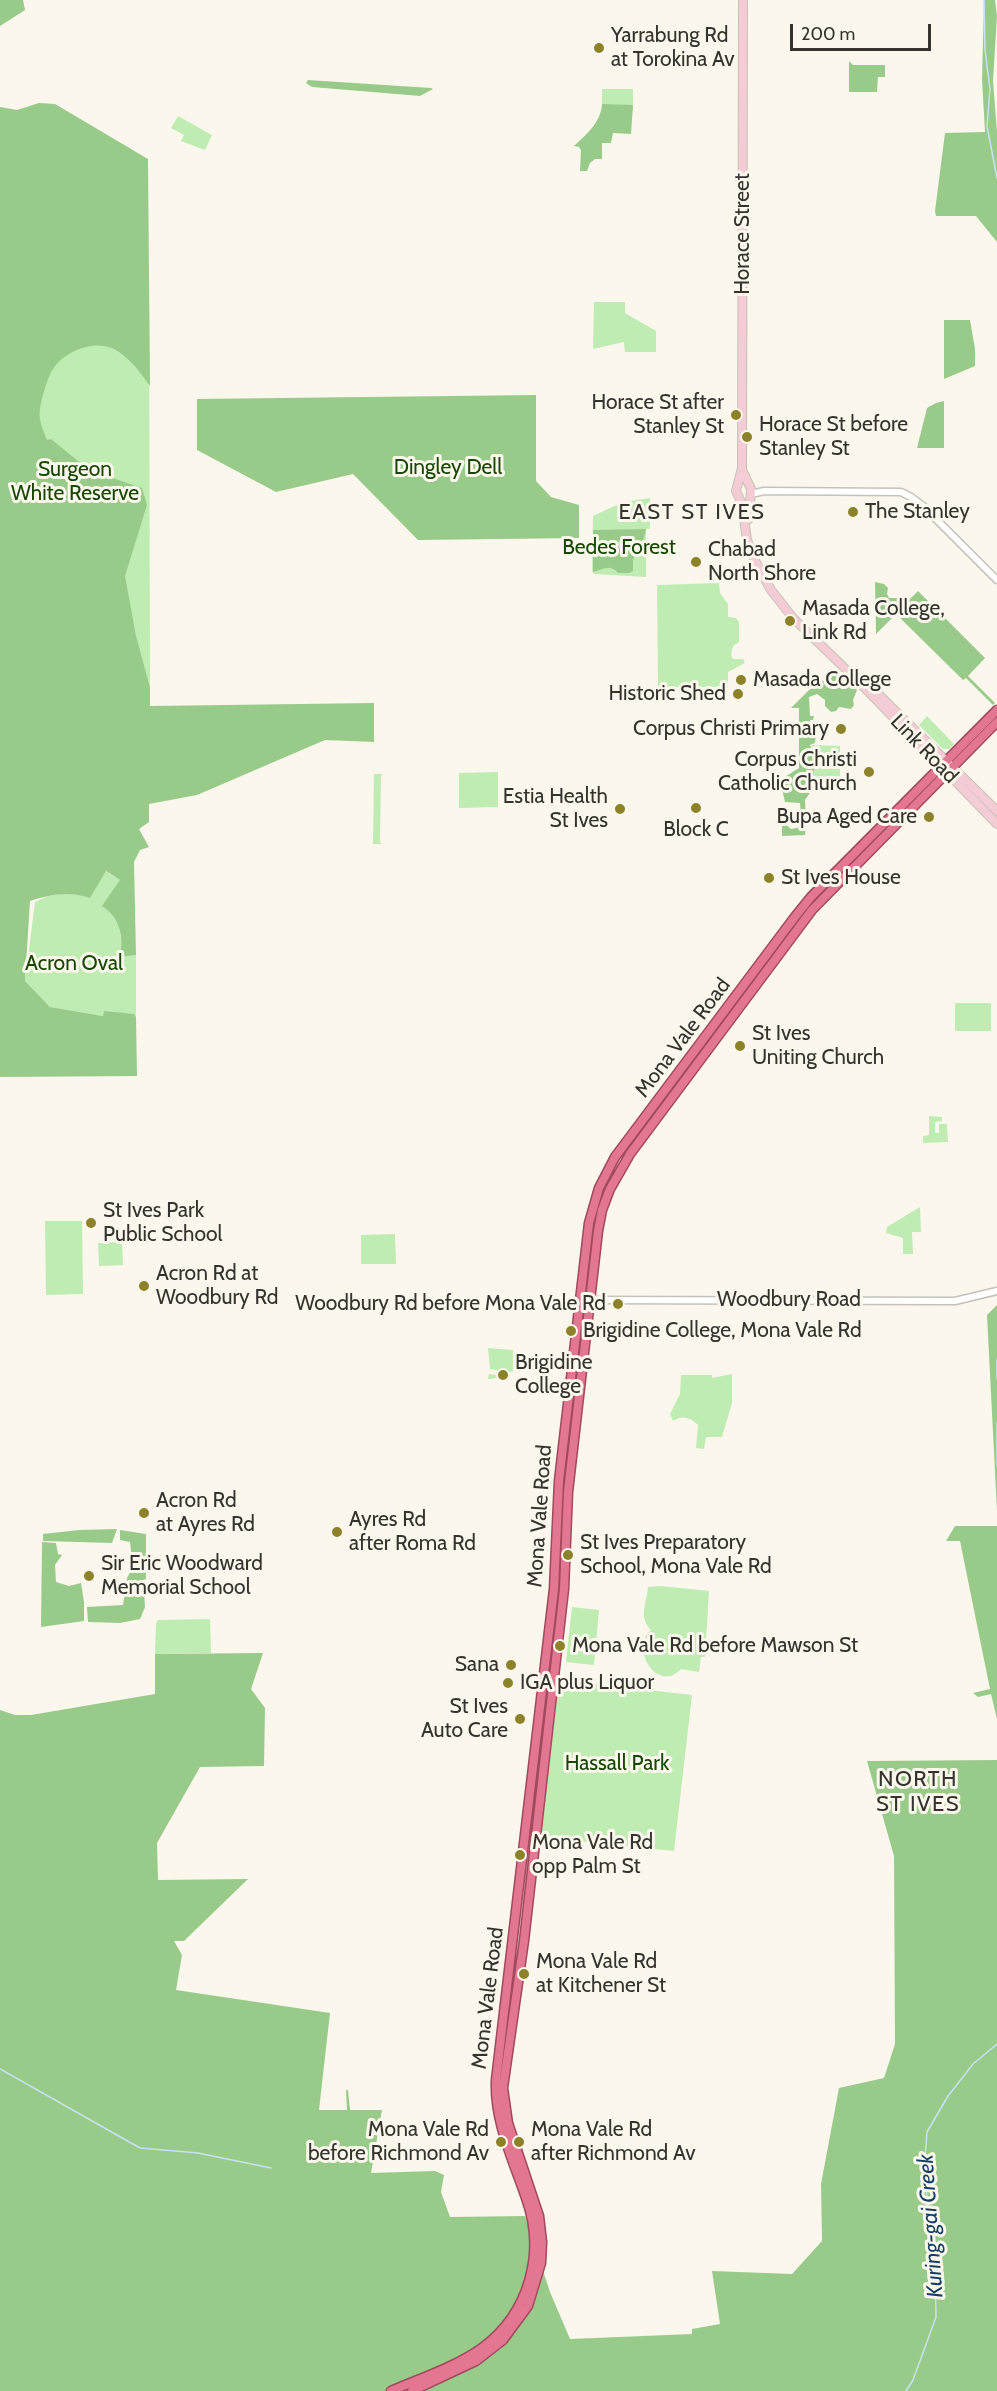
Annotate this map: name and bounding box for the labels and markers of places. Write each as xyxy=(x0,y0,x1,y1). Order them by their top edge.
place label: Yarrabung Rd at Torokina Av xyxy=(611,23,735,73)
marker: Yarrabung Rd at Torokina Av xyxy=(592,41,606,55)
place label: Horace St after Stanley St xyxy=(591,390,724,440)
marker: Horace St after Stanley St xyxy=(729,408,743,422)
place label: Horace St before Stanley St xyxy=(759,412,908,462)
marker: Horace St before Stanley St xyxy=(740,430,754,444)
place label: The Stanley xyxy=(865,499,970,525)
marker: The Stanley xyxy=(846,505,860,519)
place label: Chabad North Shore xyxy=(708,537,816,587)
marker: Chabad North Shore xyxy=(689,555,703,569)
place label: Masada College, Link Rd xyxy=(802,596,945,646)
marker: Masada College, Link Rd xyxy=(783,614,797,628)
place label: Masada College xyxy=(753,667,891,693)
marker: Masada College xyxy=(734,673,748,687)
place label: Historic Shed xyxy=(608,681,726,707)
marker: Historic Shed xyxy=(731,687,745,701)
place label: Corpus Christi Primary xyxy=(633,716,829,742)
marker: Corpus Christi Primary xyxy=(834,722,848,736)
place label: Corpus Christi Catholic Church xyxy=(718,747,857,797)
marker: Corpus Christi Catholic Church xyxy=(862,765,876,779)
place label: Estia Health St Ives xyxy=(503,784,608,834)
marker: Block C xyxy=(689,801,703,815)
marker: Estia Health St Ives xyxy=(613,802,627,816)
place label: Bupa Aged Care xyxy=(777,804,917,830)
marker: Bupa Aged Care xyxy=(922,810,936,824)
place label: Block C xyxy=(663,817,729,843)
place label: St Ives House xyxy=(781,865,901,891)
marker: St Ives House xyxy=(762,871,776,885)
place label: St Ives Uniting Church xyxy=(752,1021,884,1071)
marker: St Ives Uniting Church xyxy=(733,1039,747,1053)
place label: St Ives Park Public School xyxy=(103,1198,222,1248)
marker: St Ives Park Public School xyxy=(84,1216,98,1230)
place label: Acron Rd at Woodbury Rd xyxy=(156,1261,278,1311)
marker: Acron Rd at Woodbury Rd xyxy=(137,1279,151,1293)
place label: Woodbury Rd before Mona Vale Rd xyxy=(295,1291,606,1317)
marker: Woodbury Rd before Mona Vale Rd xyxy=(611,1297,625,1311)
place label: Brigidine College, Mona Vale Rd xyxy=(583,1318,862,1344)
marker: Brigidine College, Mona Vale Rd xyxy=(564,1324,578,1338)
place label: Brigidine College xyxy=(515,1350,592,1400)
marker: Brigidine College xyxy=(496,1368,510,1382)
place label: Acron Rd at Ayres Rd xyxy=(156,1488,255,1538)
marker: Acron Rd at Ayres Rd xyxy=(137,1506,151,1520)
place label: Ayres Rd after Roma Rd xyxy=(349,1507,476,1557)
marker: Ayres Rd after Roma Rd xyxy=(330,1525,344,1539)
place label: St Ives Preparatory School, Mona Vale Rd xyxy=(580,1530,772,1580)
marker: St Ives Preparatory School, Mona Vale Rd xyxy=(561,1548,575,1562)
place label: Sir Eric Woodward Memorial School xyxy=(101,1551,263,1601)
marker: Sir Eric Woodward Memorial School xyxy=(82,1569,96,1583)
place label: Mona Vale Rd before Mawson St xyxy=(572,1633,858,1659)
marker: Mona Vale Rd before Mawson St xyxy=(553,1639,567,1653)
place label: Sana xyxy=(455,1652,499,1678)
marker: Sana xyxy=(504,1658,518,1672)
place label: IGA plus Liquor xyxy=(520,1670,654,1696)
marker: IGA plus Liquor xyxy=(501,1676,515,1690)
place label: St Ives Auto Care xyxy=(421,1694,508,1744)
marker: St Ives Auto Care xyxy=(513,1712,527,1726)
place label: Mona Vale Rd opp Palm St xyxy=(532,1830,653,1880)
marker: Mona Vale Rd opp Palm St xyxy=(513,1848,527,1862)
place label: Mona Vale Rd at Kitchener St xyxy=(536,1949,666,1999)
marker: Mona Vale Rd at Kitchener St xyxy=(517,1967,531,1981)
place label: Mona Vale Rd before Richmond Av xyxy=(308,2117,489,2167)
place label: Mona Vale Rd after Richmond Av xyxy=(531,2117,696,2167)
marker: Mona Vale Rd before Richmond Av xyxy=(494,2135,508,2149)
marker: Mona Vale Rd after Richmond Av xyxy=(512,2135,526,2149)

